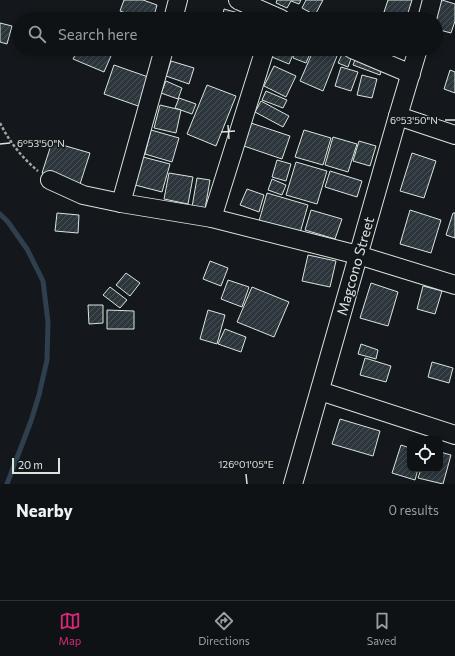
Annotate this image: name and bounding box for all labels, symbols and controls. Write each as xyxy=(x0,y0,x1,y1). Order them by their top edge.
search box xyxy=(12,12,443,56)
icon: search xyxy=(26,23,48,45)
text: Search here xyxy=(58,25,137,43)
text: 6°53'50"N xyxy=(390,114,438,126)
text: 6°53'50"N xyxy=(17,137,65,149)
street label: Magcono Street xyxy=(333,214,377,317)
map controls xyxy=(407,436,443,472)
button: locate xyxy=(407,436,443,472)
scale bar xyxy=(12,456,60,475)
text: 20 m xyxy=(18,458,43,471)
text: 126°01'05"E xyxy=(218,458,274,470)
text: Nearby xyxy=(16,500,73,521)
text: 0 results xyxy=(388,502,439,518)
tab: Map xyxy=(59,610,81,647)
tab: Directions xyxy=(198,610,250,647)
tab: Saved xyxy=(367,610,396,647)

